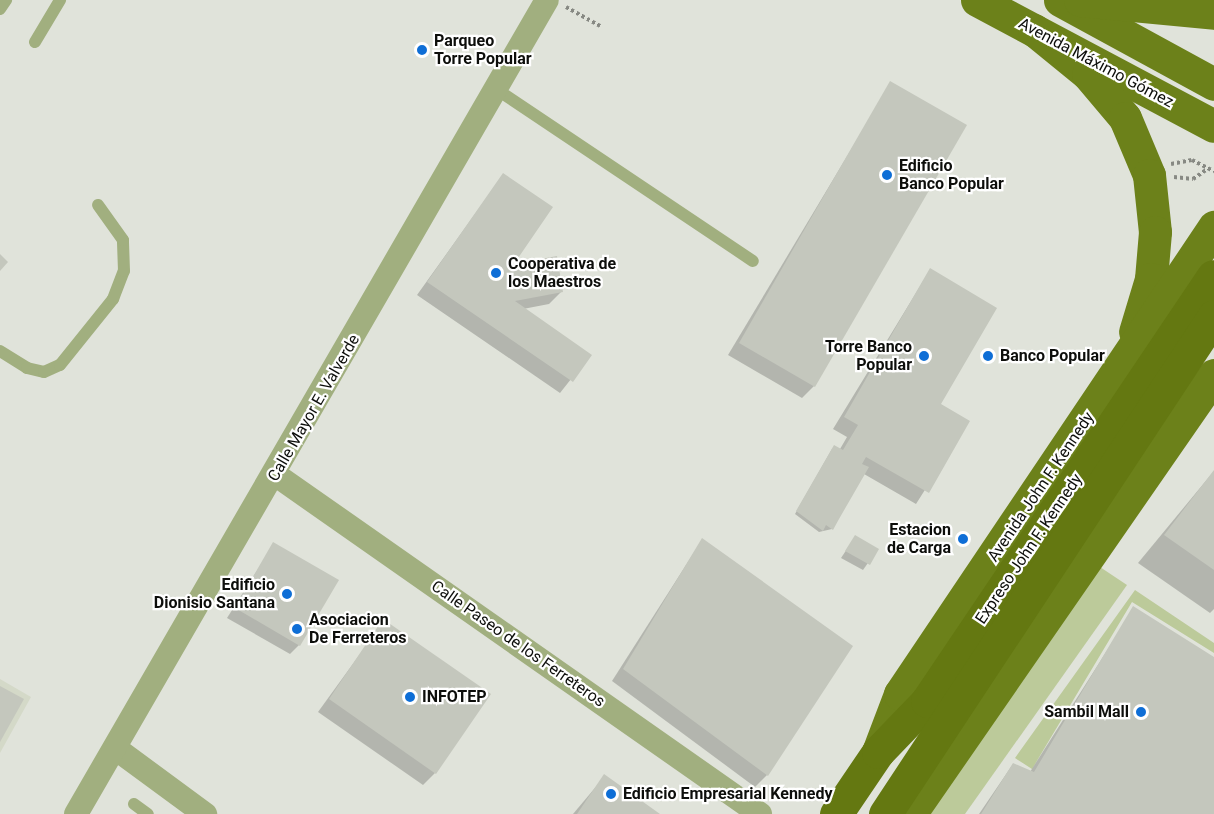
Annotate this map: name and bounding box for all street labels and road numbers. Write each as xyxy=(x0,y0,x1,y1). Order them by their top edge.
street label: Avenida Máximo Gómez xyxy=(1015,14,1177,112)
street label: Calle Mayor E. Valverde xyxy=(264,331,364,485)
street label: Avenida John F. Kennedy xyxy=(984,408,1098,566)
street label: Expreso John F. Kennedy xyxy=(972,470,1086,628)
street label: Calle Paseo de los Ferreteros xyxy=(428,577,608,711)

